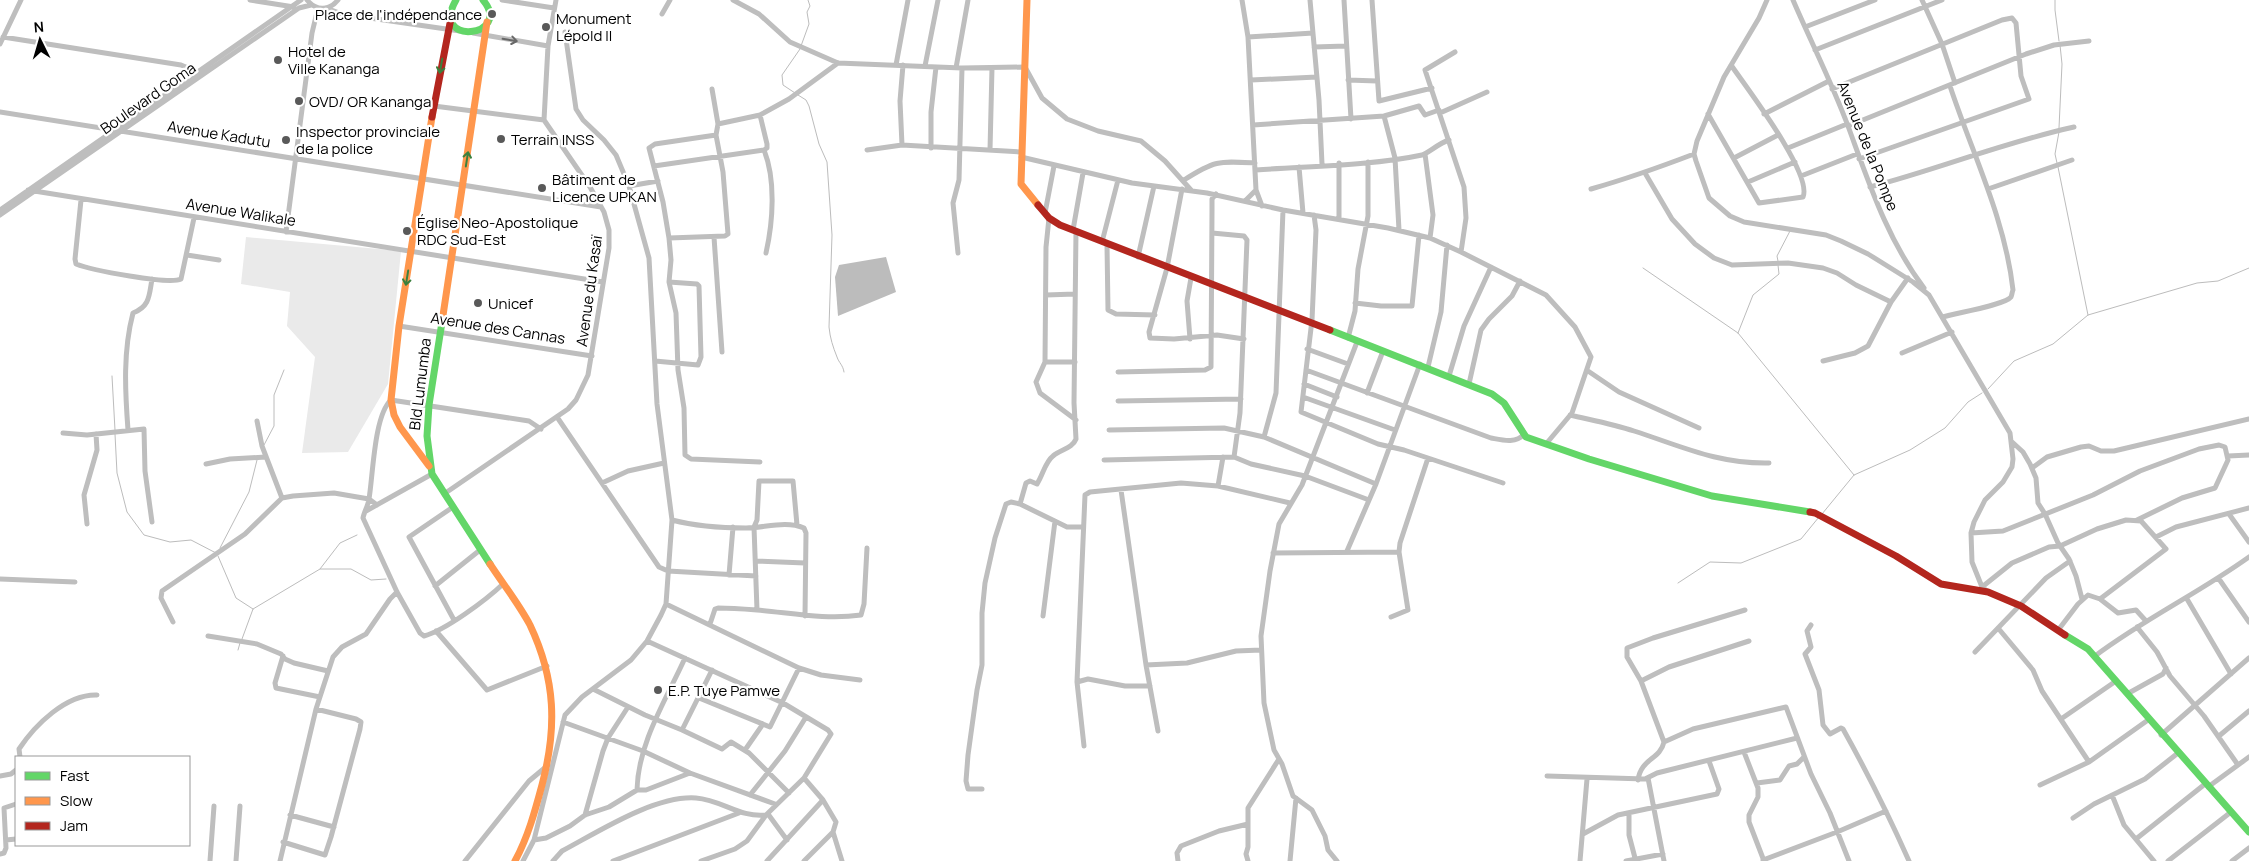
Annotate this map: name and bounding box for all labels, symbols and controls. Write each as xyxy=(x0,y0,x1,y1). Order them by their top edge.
place label: Place de l'indépendance xyxy=(315,4,482,25)
marker: Place de l'indépendance xyxy=(486,8,498,20)
place label: Monument Lépold II xyxy=(556,8,631,46)
north arrow xyxy=(15,15,65,65)
text: N xyxy=(33,17,45,36)
marker: Monument Lépold II xyxy=(540,21,552,33)
one-way arrow xyxy=(502,35,518,45)
place label: Hotel de Ville Kananga xyxy=(288,41,380,79)
marker: Hotel de Ville Kananga xyxy=(272,54,284,66)
street label: Boulevard Goma xyxy=(96,57,200,139)
one-way arrow xyxy=(436,57,446,73)
street label: Avenue de la Pompe xyxy=(1832,78,1904,214)
place label: OVD/ OR Kananga xyxy=(309,91,431,112)
marker: OVD/ OR Kananga xyxy=(293,95,305,107)
street label: Avenue Kadutu xyxy=(166,115,272,153)
place label: Inspector provinciale de la police xyxy=(296,121,440,159)
place label: Terrain INSS xyxy=(511,129,594,150)
marker: Terrain INSS xyxy=(495,133,507,145)
marker: Inspector provinciale de la police xyxy=(280,134,292,146)
one-way arrow xyxy=(462,151,472,167)
place label: Bâtiment de Licence UPKAN xyxy=(552,169,657,207)
marker: Bâtiment de Licence UPKAN xyxy=(536,182,548,194)
street label: Avenue Walikale xyxy=(184,193,298,231)
place label: Église Neo-Apostolique RDC Sud-Est xyxy=(417,212,578,250)
marker: Église Neo-Apostolique RDC Sud-Est xyxy=(401,225,413,237)
street label: Avenue du Kasaï xyxy=(571,234,607,348)
one-way arrow xyxy=(401,270,411,286)
place label: Unicef xyxy=(488,293,534,314)
marker: Unicef xyxy=(472,297,484,309)
street label: Avenue des Cannas xyxy=(429,307,567,349)
street label: Bld Lumumba xyxy=(404,337,436,431)
place label: E.P. Tuye Pamwe xyxy=(668,680,780,701)
marker: E.P. Tuye Pamwe xyxy=(652,684,664,696)
legend xyxy=(15,756,190,846)
text: Fast xyxy=(60,765,89,786)
text: Slow xyxy=(60,790,93,811)
text: Jam xyxy=(60,815,88,836)

